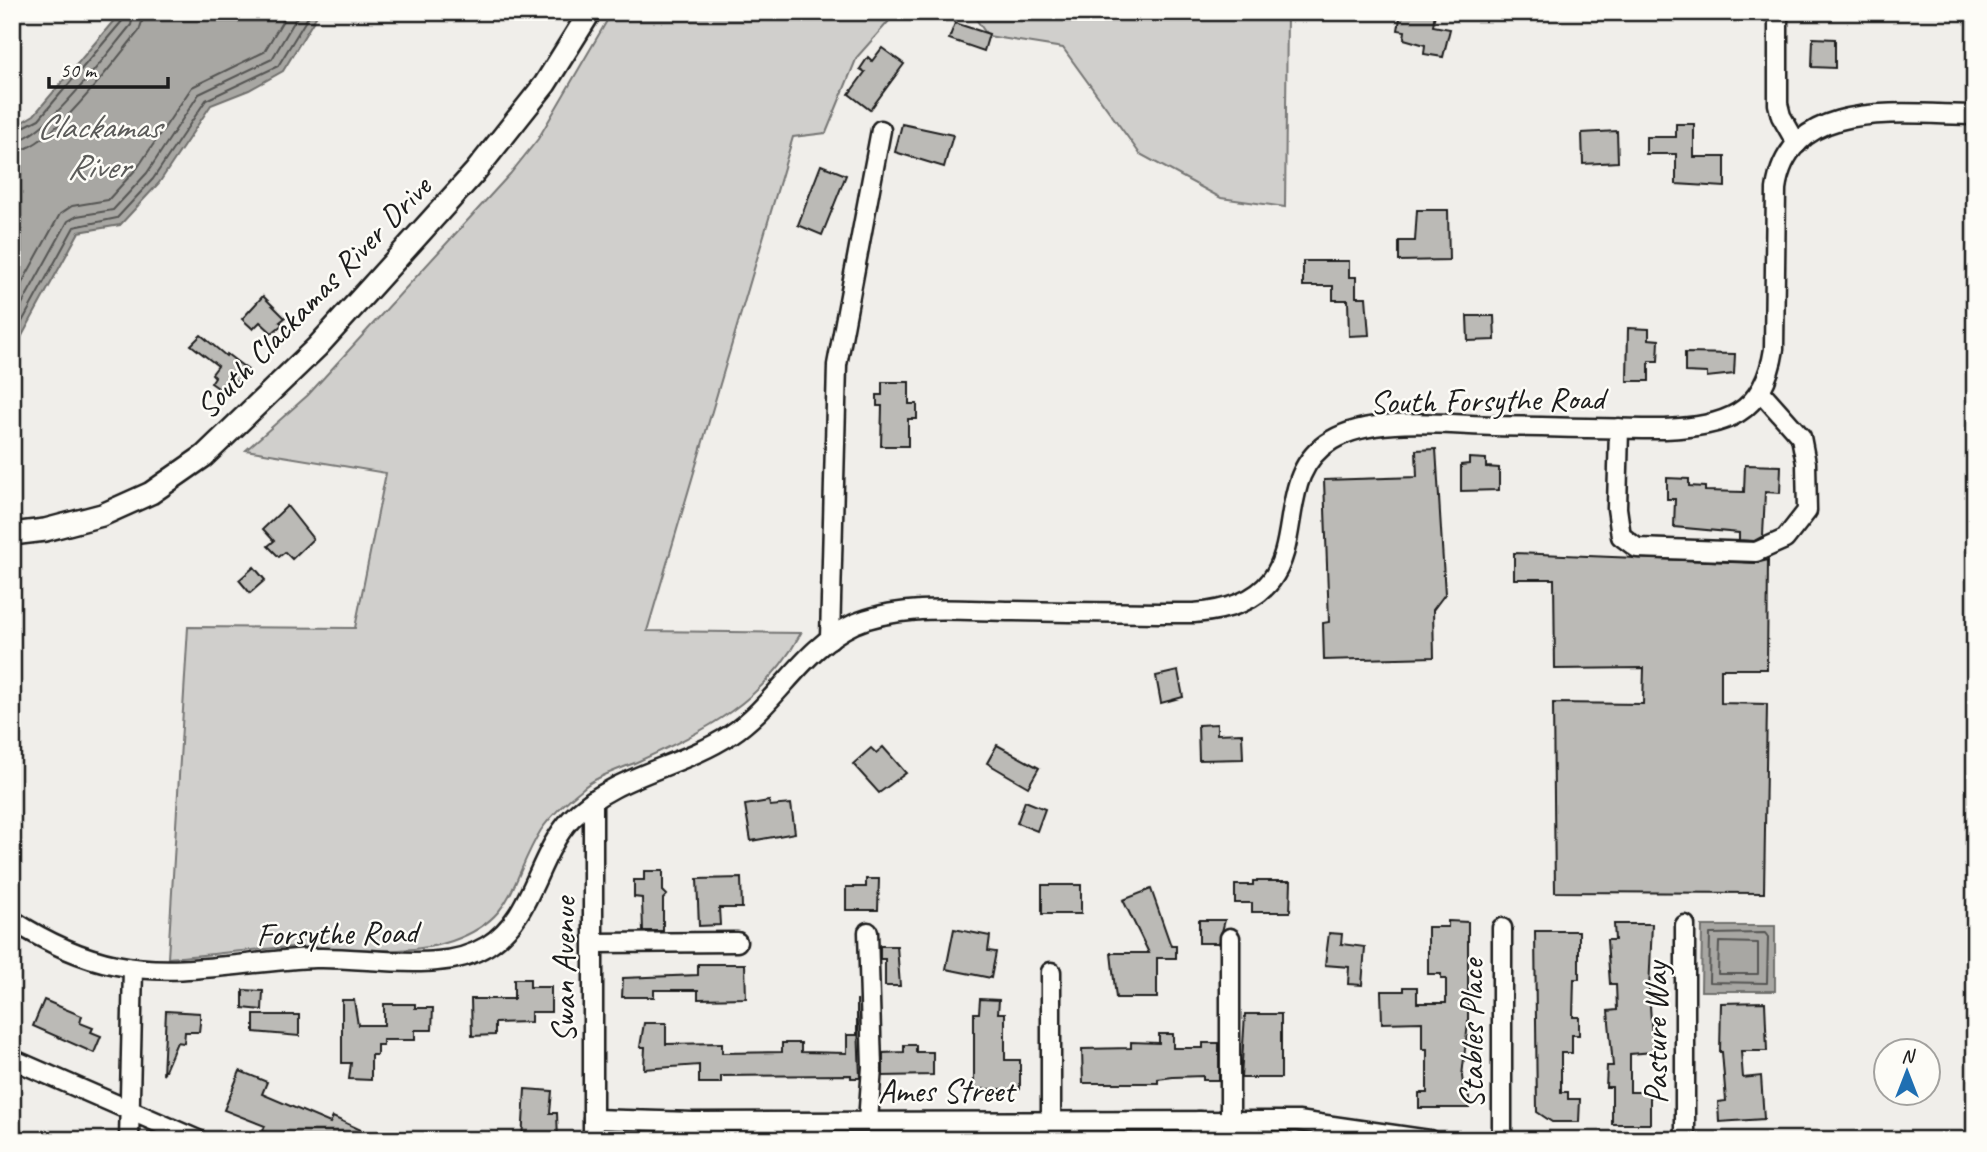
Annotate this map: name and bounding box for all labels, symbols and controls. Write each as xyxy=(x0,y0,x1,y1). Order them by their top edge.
scale bar xyxy=(49,46,168,90)
text: 50 m xyxy=(60,57,98,83)
water label: Clackamas River xyxy=(37,104,166,189)
street label: South Clackamas River Drive xyxy=(186,165,441,427)
street label: South Forsythe Road xyxy=(1369,377,1610,423)
street label: Swan Avenue xyxy=(543,895,585,1043)
street label: Forsythe Road xyxy=(256,911,423,955)
street label: Stables Place xyxy=(1451,957,1493,1109)
street label: Pasture Way xyxy=(1635,959,1677,1104)
north arrow xyxy=(1871,1036,1941,1106)
text: N xyxy=(1901,1044,1916,1068)
street label: Ames Street xyxy=(878,1070,1017,1112)

